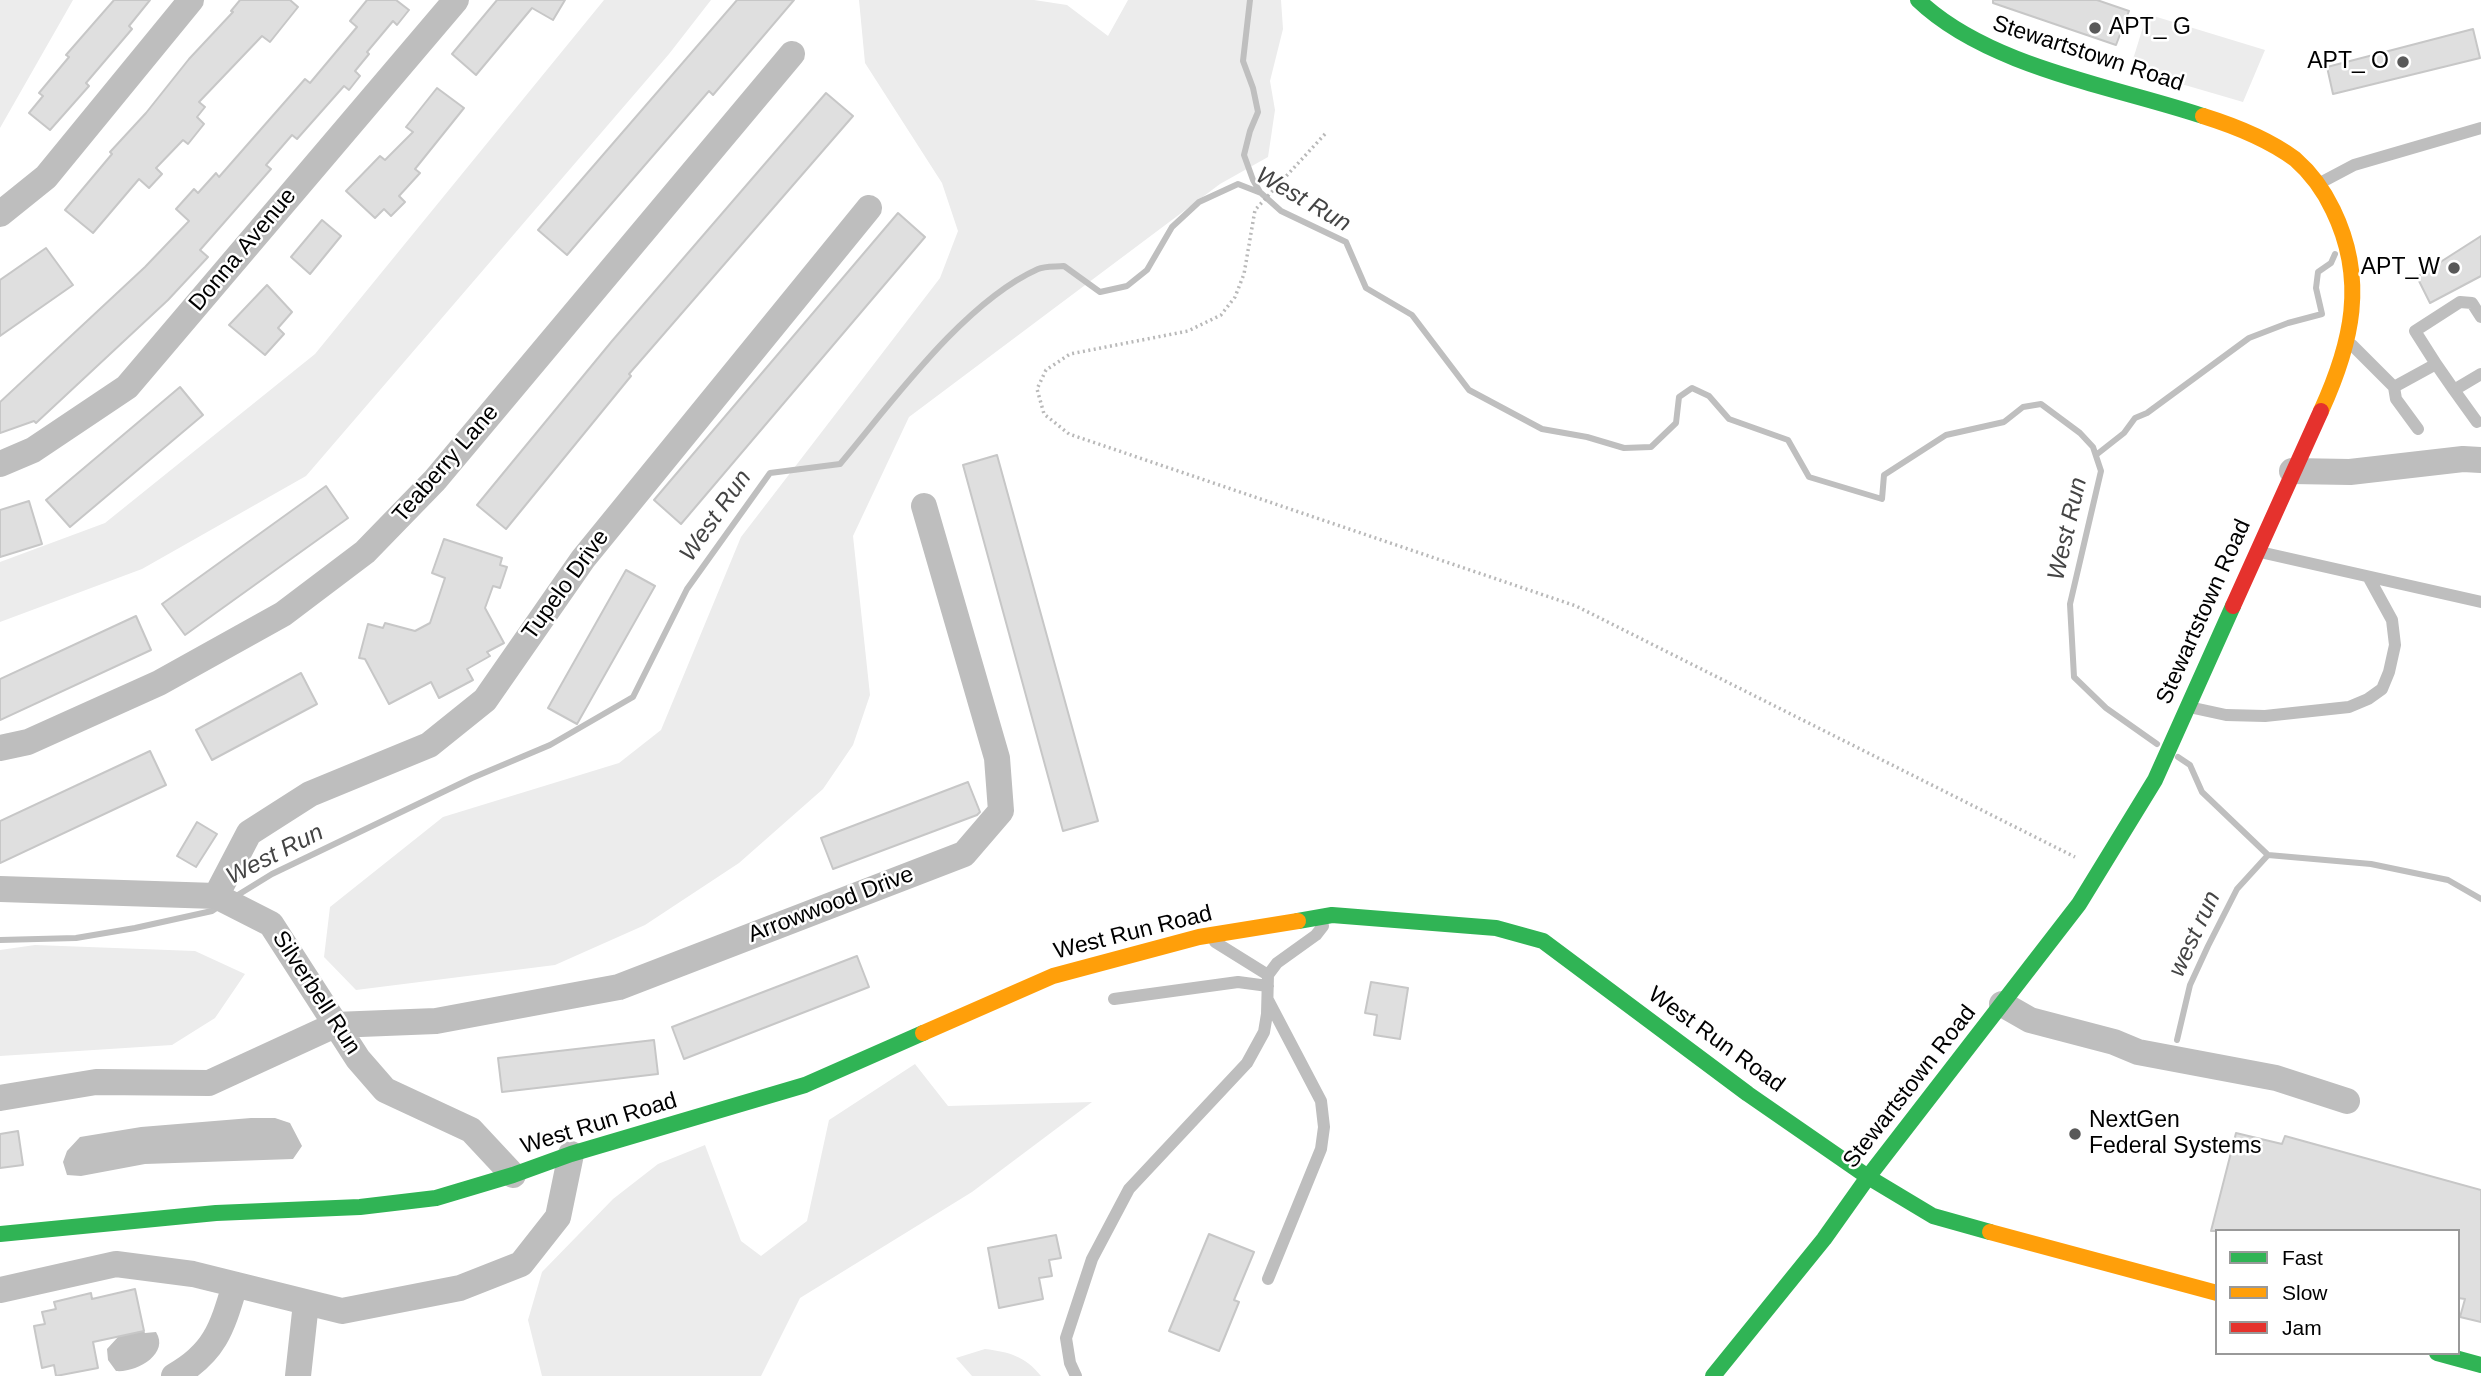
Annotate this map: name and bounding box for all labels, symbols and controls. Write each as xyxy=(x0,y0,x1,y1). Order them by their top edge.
street label: Stewartstown Road xyxy=(1989,10,2187,98)
place label: APT_ G xyxy=(2109,14,2191,42)
marker: APT_ G xyxy=(2087,20,2103,36)
place label: APT_ O xyxy=(2307,48,2389,76)
marker: APT_ O xyxy=(2395,54,2411,70)
water label: West Run xyxy=(1250,161,1356,239)
street label: Donna Avenue xyxy=(184,183,302,317)
place label: APT_W xyxy=(2361,254,2440,282)
marker: APT_W xyxy=(2446,260,2462,276)
street label: Teaberry Lane xyxy=(387,399,505,529)
water label: West Run xyxy=(674,465,758,567)
water label: West Run xyxy=(2042,475,2094,583)
street label: Stewartstown Road xyxy=(2151,515,2257,709)
street label: Tupelo Drive xyxy=(517,524,615,646)
water label: West Run xyxy=(222,818,328,892)
street label: Arrowwood Drive xyxy=(744,861,918,949)
water label: west run xyxy=(2163,887,2227,981)
street label: West Run Road xyxy=(1051,900,1215,966)
street label: Silverbell Run xyxy=(266,926,366,1060)
street label: West Run Road xyxy=(1642,981,1790,1099)
street label: Stewartstown Road xyxy=(1838,1000,1982,1174)
street label: West Run Road xyxy=(518,1087,680,1161)
place label: NextGen Federal Systems xyxy=(2089,1107,2262,1161)
marker: NextGen Federal Systems xyxy=(2067,1126,2083,1142)
legend xyxy=(2215,1229,2460,1355)
text: Fast xyxy=(2282,1246,2323,1269)
text: Slow xyxy=(2282,1281,2328,1304)
text: Jam xyxy=(2282,1316,2322,1339)

